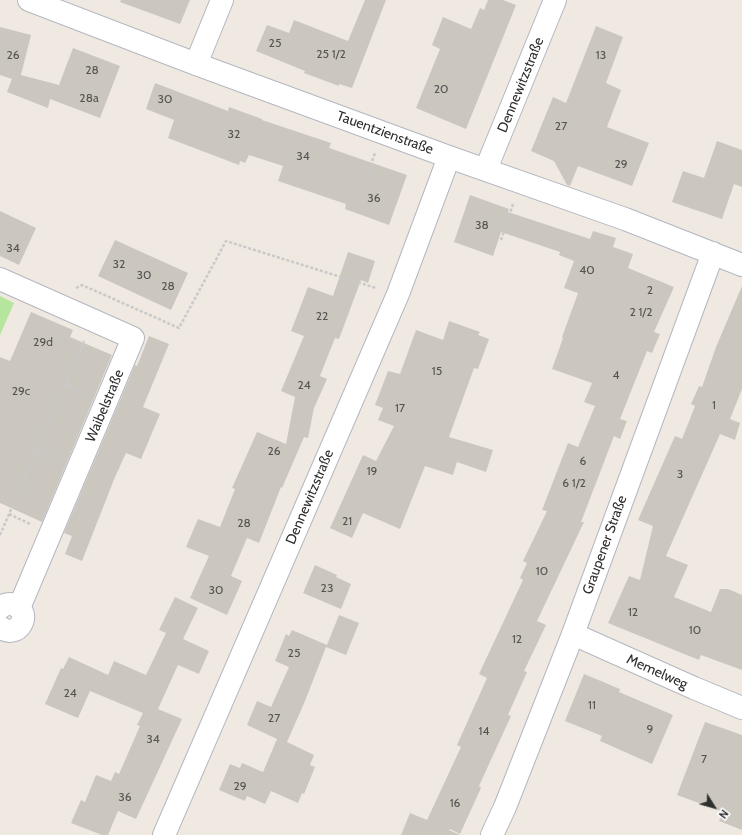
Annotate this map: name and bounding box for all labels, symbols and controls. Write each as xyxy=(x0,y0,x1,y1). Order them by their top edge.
street label: Dennewitzstraße xyxy=(494,35,548,135)
house number: 25 xyxy=(269,36,281,50)
house number: 25 1/2 xyxy=(316,47,346,61)
house number: 26 xyxy=(6,48,20,62)
house number: 13 xyxy=(596,48,606,62)
house number: 28 xyxy=(85,63,99,77)
house number: 20 xyxy=(434,82,448,96)
house number: 28a xyxy=(79,91,99,105)
house number: 30 xyxy=(158,92,172,106)
street label: Tauentzienstraße xyxy=(334,108,436,158)
house number: 27 xyxy=(555,119,567,133)
house number: 32 xyxy=(228,127,240,141)
house number: 34 xyxy=(296,149,310,163)
house number: 29 xyxy=(614,157,628,171)
house number: 36 xyxy=(367,191,381,205)
house number: 38 xyxy=(475,218,489,232)
house number: 34 xyxy=(6,241,20,255)
house number: 32 xyxy=(113,257,125,271)
house number: 40 xyxy=(579,263,595,277)
house number: 30 xyxy=(137,268,151,282)
house number: 28 xyxy=(161,279,175,293)
house number: 2 xyxy=(647,283,653,297)
house number: 2 1/2 xyxy=(629,305,653,319)
house number: 22 xyxy=(316,309,328,323)
house number: 29d xyxy=(33,335,53,349)
house number: 15 xyxy=(432,364,442,378)
street label: Waibelstraße xyxy=(82,367,128,445)
house number: 4 xyxy=(613,368,619,382)
house number: 24 xyxy=(297,378,311,392)
house number: 29c xyxy=(12,384,30,398)
house number: 1 xyxy=(712,398,716,412)
house number: 17 xyxy=(395,401,405,415)
house number: 26 xyxy=(267,444,281,458)
street label: Dennewitzstraße xyxy=(282,447,338,547)
house number: 6 xyxy=(580,454,586,468)
house number: 19 xyxy=(367,464,377,478)
house number: 3 xyxy=(677,467,683,481)
house number: 6 1/2 xyxy=(562,476,586,490)
street label: Graupener Straße xyxy=(579,493,631,597)
house number: 21 xyxy=(342,514,352,528)
house number: 28 xyxy=(237,516,251,530)
house number: 10 xyxy=(536,564,548,578)
house number: 23 xyxy=(321,581,333,595)
house number: 30 xyxy=(209,583,223,597)
house number: 12 xyxy=(628,605,638,619)
house number: 10 xyxy=(689,623,701,637)
house number: 12 xyxy=(512,632,522,646)
house number: 25 xyxy=(288,646,300,660)
street label: Memelweg xyxy=(624,651,690,693)
house number: 24 xyxy=(63,686,77,700)
house number: 11 xyxy=(588,698,596,712)
house number: 27 xyxy=(268,711,280,725)
house number: 9 xyxy=(647,722,653,736)
house number: 14 xyxy=(479,724,489,738)
house number: 34 xyxy=(146,732,160,746)
house number: 7 xyxy=(701,752,707,766)
house number: 29 xyxy=(233,779,247,793)
north arrow xyxy=(694,787,734,827)
house number: 36 xyxy=(118,790,132,804)
house number: 16 xyxy=(450,796,460,810)
text: N xyxy=(716,807,732,822)

